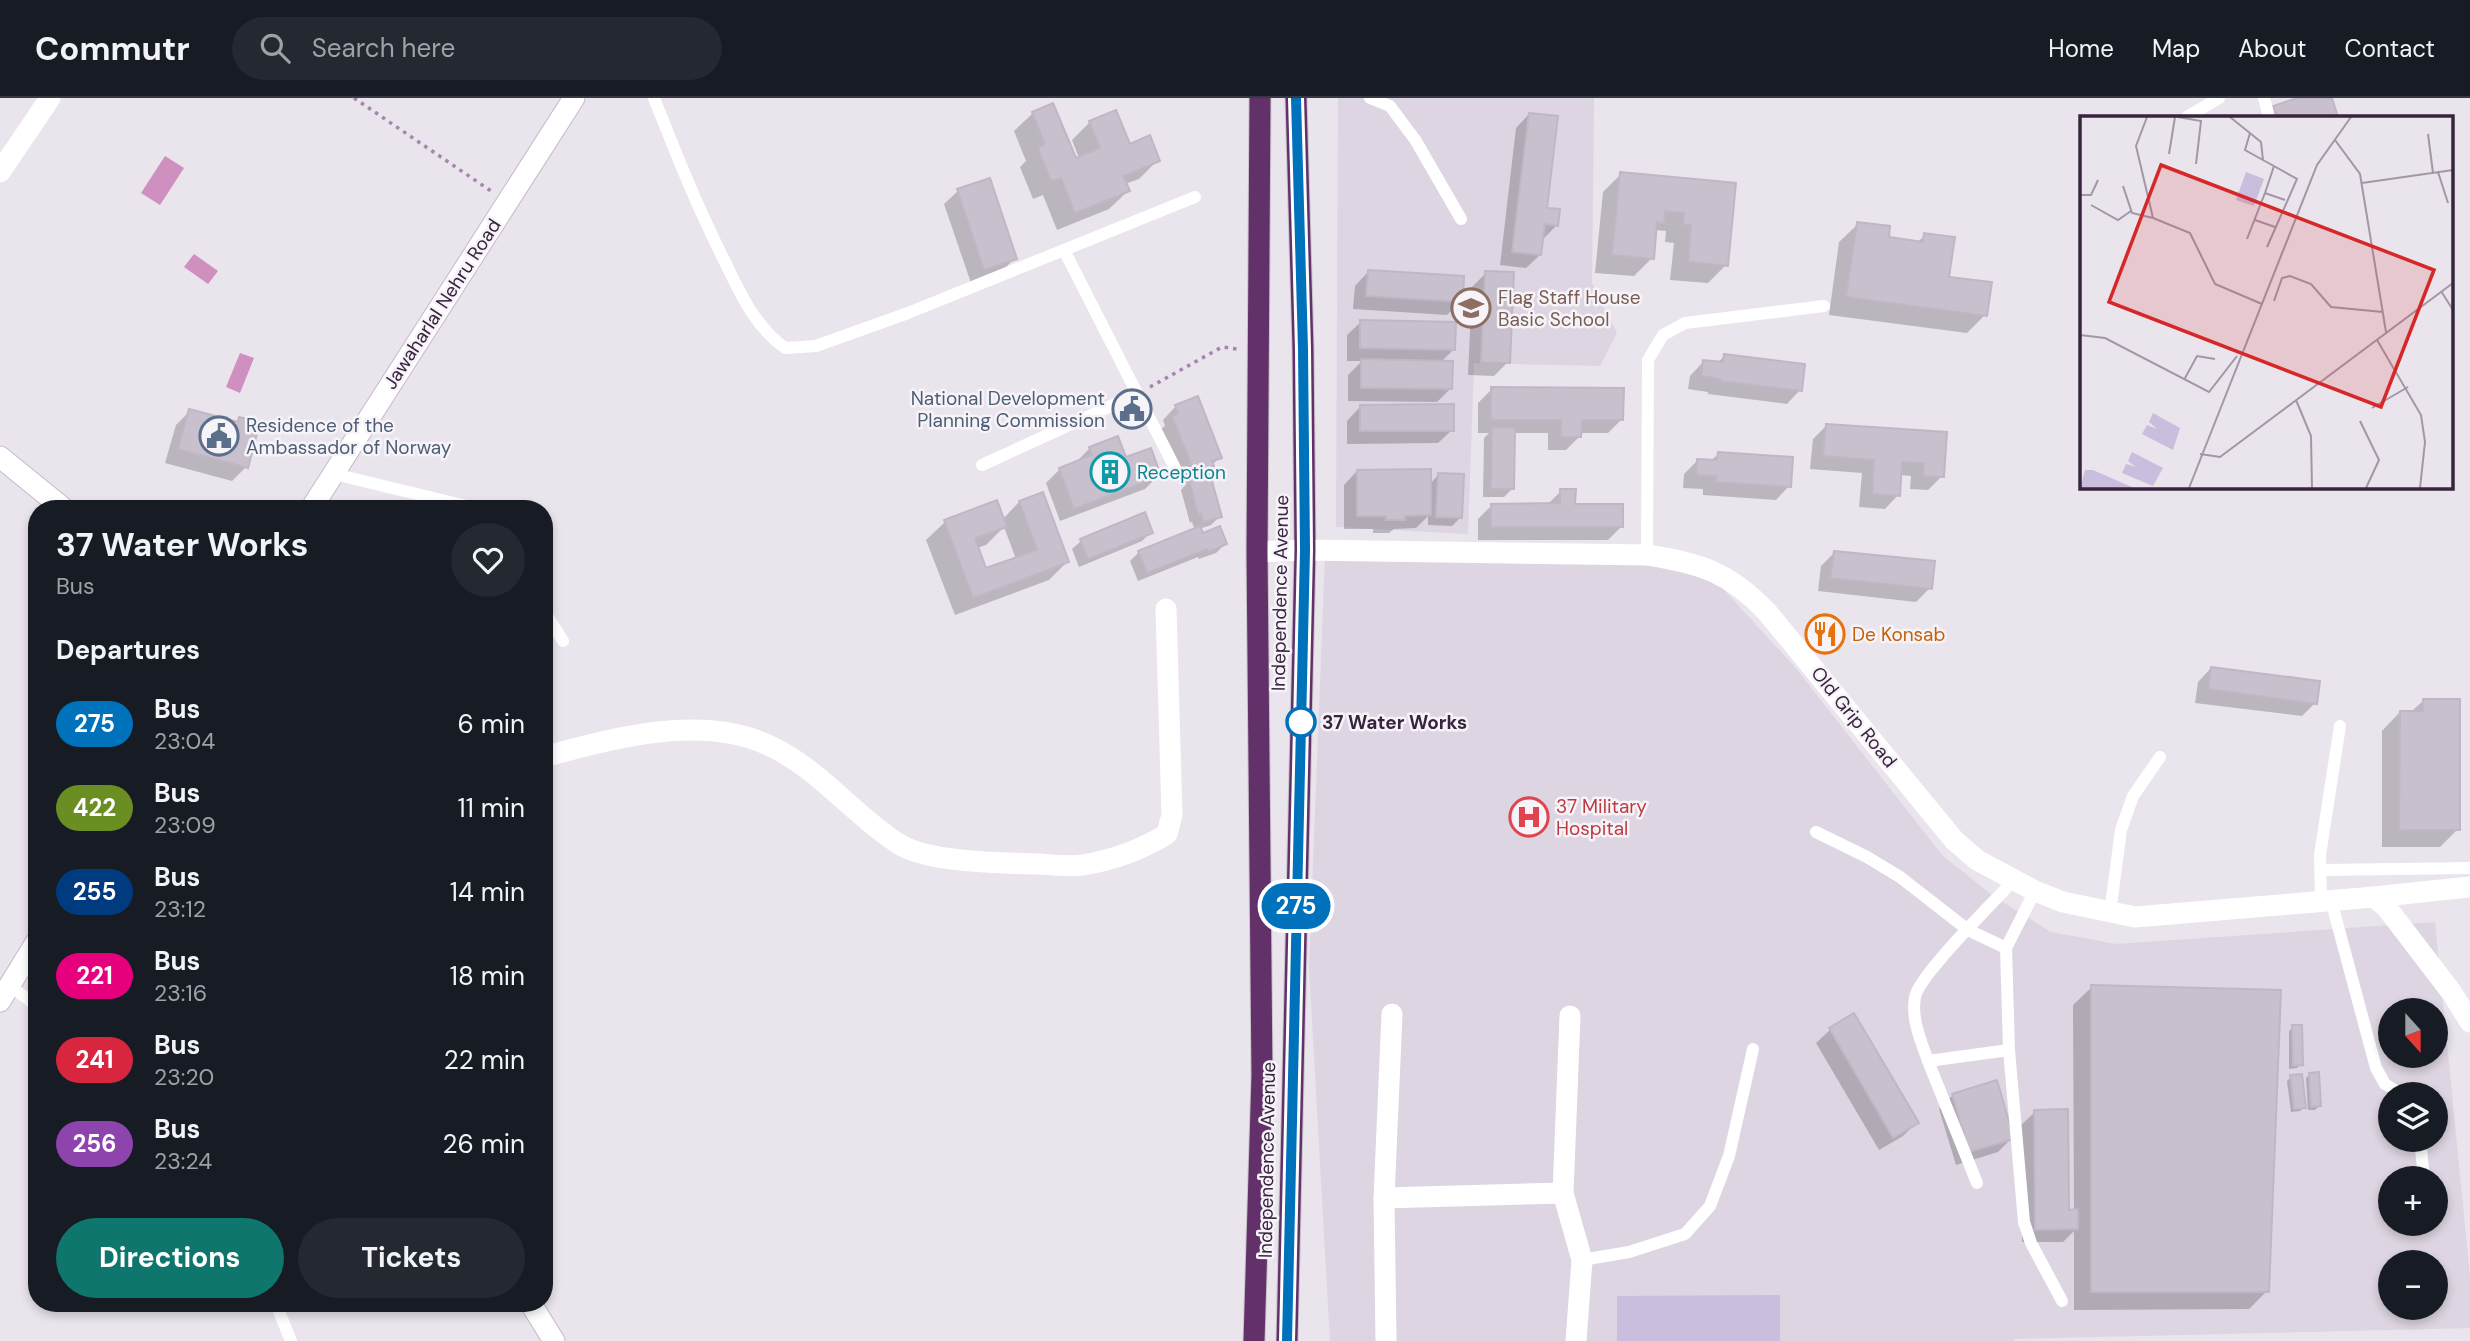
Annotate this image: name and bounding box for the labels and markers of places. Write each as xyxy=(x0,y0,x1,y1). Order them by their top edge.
place label: Flag Staff House Basic School xyxy=(1498,285,1641,332)
school or university icon: Flag Staff House Basic School xyxy=(1450,287,1492,329)
place label: National Development Planning Commission xyxy=(911,386,1105,433)
public building icon: National Development Planning Commission xyxy=(1111,388,1153,430)
place label: Residence of the Ambassador of Norway xyxy=(246,413,452,460)
public building icon: Residence of the Ambassador of Norway xyxy=(198,415,240,457)
building icon: Reception xyxy=(1089,451,1131,493)
place label: Reception xyxy=(1137,460,1226,485)
restaurant icon: De Konsab xyxy=(1804,613,1846,655)
place label: De Konsab xyxy=(1852,622,1945,647)
marker: 37 Water Works xyxy=(1286,707,1316,737)
place label: 37 Water Works xyxy=(1322,710,1467,735)
place label: 37 Military Hospital xyxy=(1556,794,1647,841)
hospital icon: 37 Military Hospital xyxy=(1508,796,1550,838)

